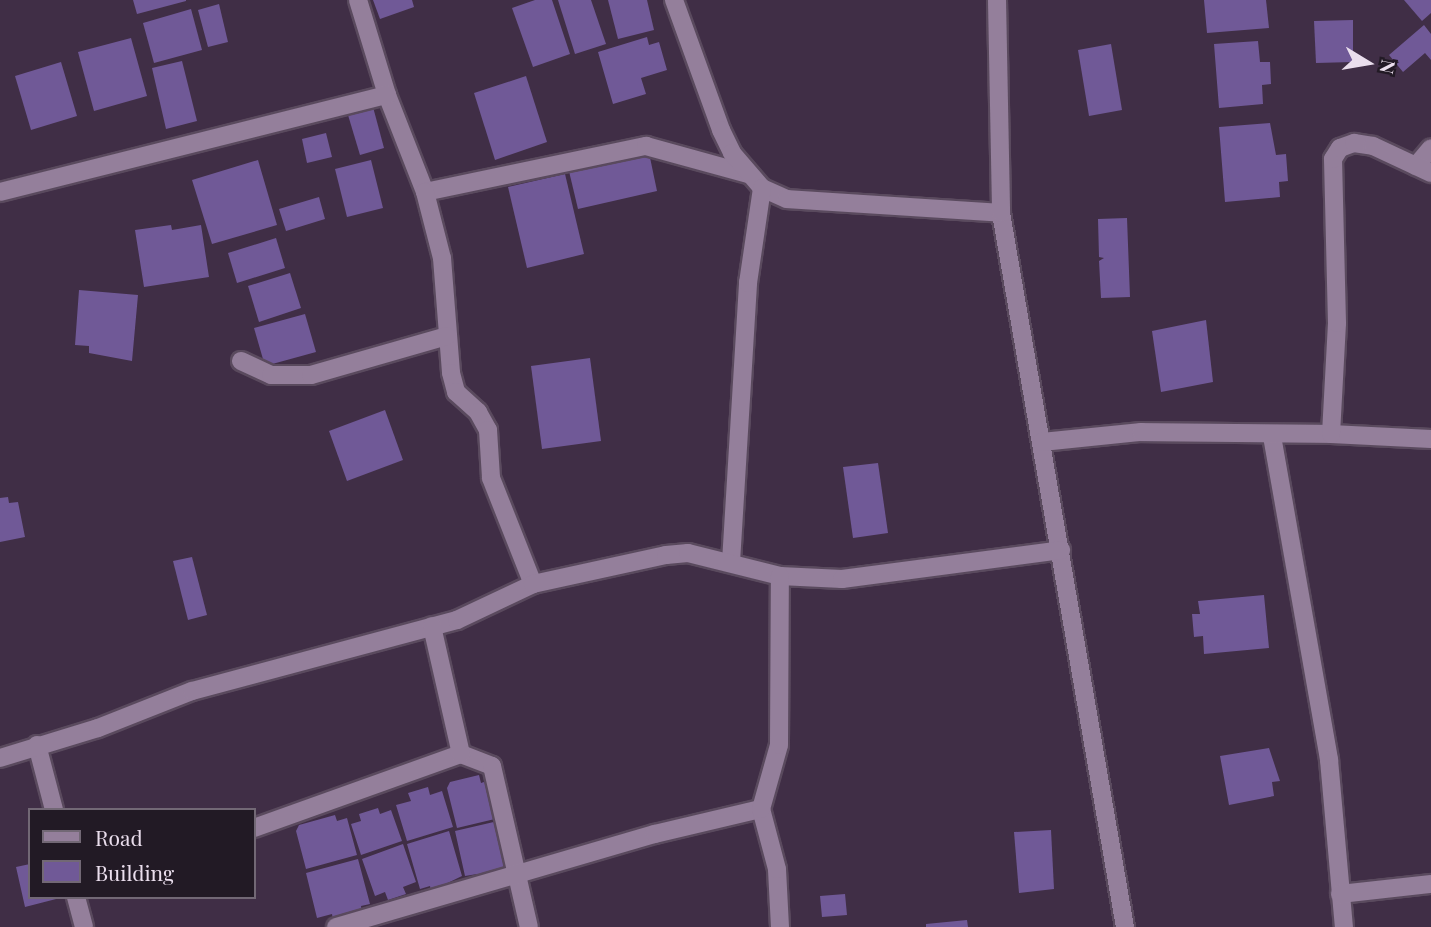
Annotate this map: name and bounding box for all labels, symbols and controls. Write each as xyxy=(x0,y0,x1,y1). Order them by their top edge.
north arrow xyxy=(1333,28,1403,98)
text: N xyxy=(1375,58,1403,76)
legend xyxy=(28,808,256,899)
text: Road xyxy=(95,823,143,851)
text: Building xyxy=(95,858,174,886)

